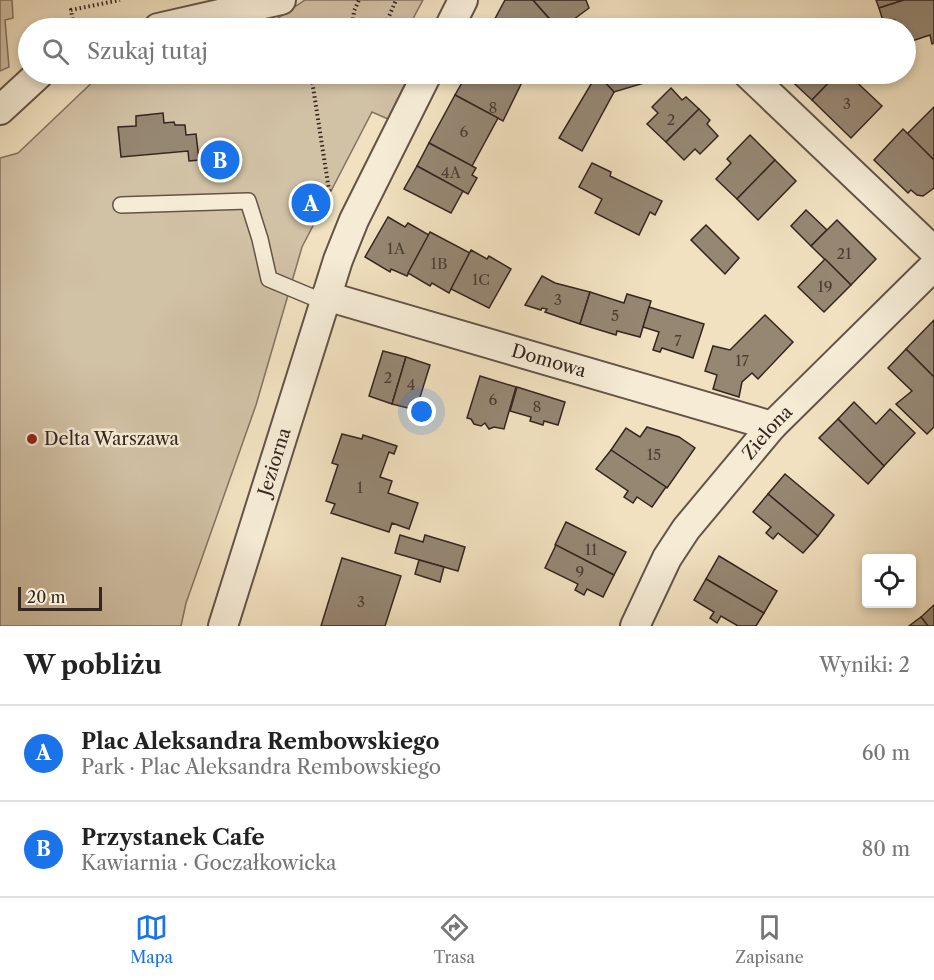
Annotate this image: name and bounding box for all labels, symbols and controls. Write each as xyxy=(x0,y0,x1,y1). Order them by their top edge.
search box xyxy=(18,18,916,84)
icon: search xyxy=(39,35,72,68)
text: Szukaj tutaj xyxy=(87,38,208,65)
house number: 3 xyxy=(843,94,851,113)
house number: 8 xyxy=(489,98,498,117)
house number: 2 xyxy=(667,110,675,129)
house number: 6 xyxy=(460,122,469,141)
pin: B xyxy=(200,138,240,182)
house number: 4A xyxy=(441,163,462,182)
pin: A xyxy=(292,180,330,226)
house number: 1A xyxy=(387,239,406,258)
house number: 21 xyxy=(837,244,852,263)
house number: 1B xyxy=(431,254,447,273)
house number: 1C xyxy=(472,270,490,289)
house number: 19 xyxy=(817,277,833,296)
house number: 3 xyxy=(554,290,562,309)
house number: 5 xyxy=(611,306,619,325)
house number: 7 xyxy=(674,331,682,350)
street label: Domowa xyxy=(509,340,589,382)
house number: 17 xyxy=(735,351,749,370)
house number: 2 xyxy=(384,368,392,387)
house number: 4 xyxy=(407,375,415,394)
house number: 6 xyxy=(489,390,498,409)
your location xyxy=(407,397,436,426)
house number: 8 xyxy=(533,397,542,416)
street label: Zielona xyxy=(738,401,797,464)
street label: Jeziorna xyxy=(253,425,296,502)
place label: Delta Warszawa xyxy=(44,428,179,450)
marker: Delta Warszawa xyxy=(25,432,39,446)
house number: 15 xyxy=(647,445,661,464)
house number: 1 xyxy=(357,478,364,497)
house number: 11 xyxy=(585,540,598,559)
map controls xyxy=(862,554,916,608)
button: locate xyxy=(862,554,916,608)
house number: 9 xyxy=(576,562,584,581)
scale bar xyxy=(18,584,102,612)
text: 20 m xyxy=(27,587,66,607)
house number: 3 xyxy=(357,592,365,611)
text: W pobliżu xyxy=(24,649,162,681)
text: Wyniki: 2 xyxy=(819,653,910,677)
text: Plac Aleksandra Rembowskiego xyxy=(81,728,440,755)
text: A xyxy=(36,741,51,765)
text: 60 m xyxy=(862,741,910,765)
text: Park · Plac Aleksandra Rembowskiego xyxy=(81,755,441,779)
text: Przystanek Cafe xyxy=(81,824,265,851)
text: B xyxy=(36,837,51,861)
text: 80 m xyxy=(862,837,910,861)
text: Kawiarnia · Goczałkowicka xyxy=(81,851,337,875)
tab: Mapa xyxy=(130,911,173,967)
tab: Trasa xyxy=(433,911,475,967)
tab: Zapisane xyxy=(735,911,804,967)

